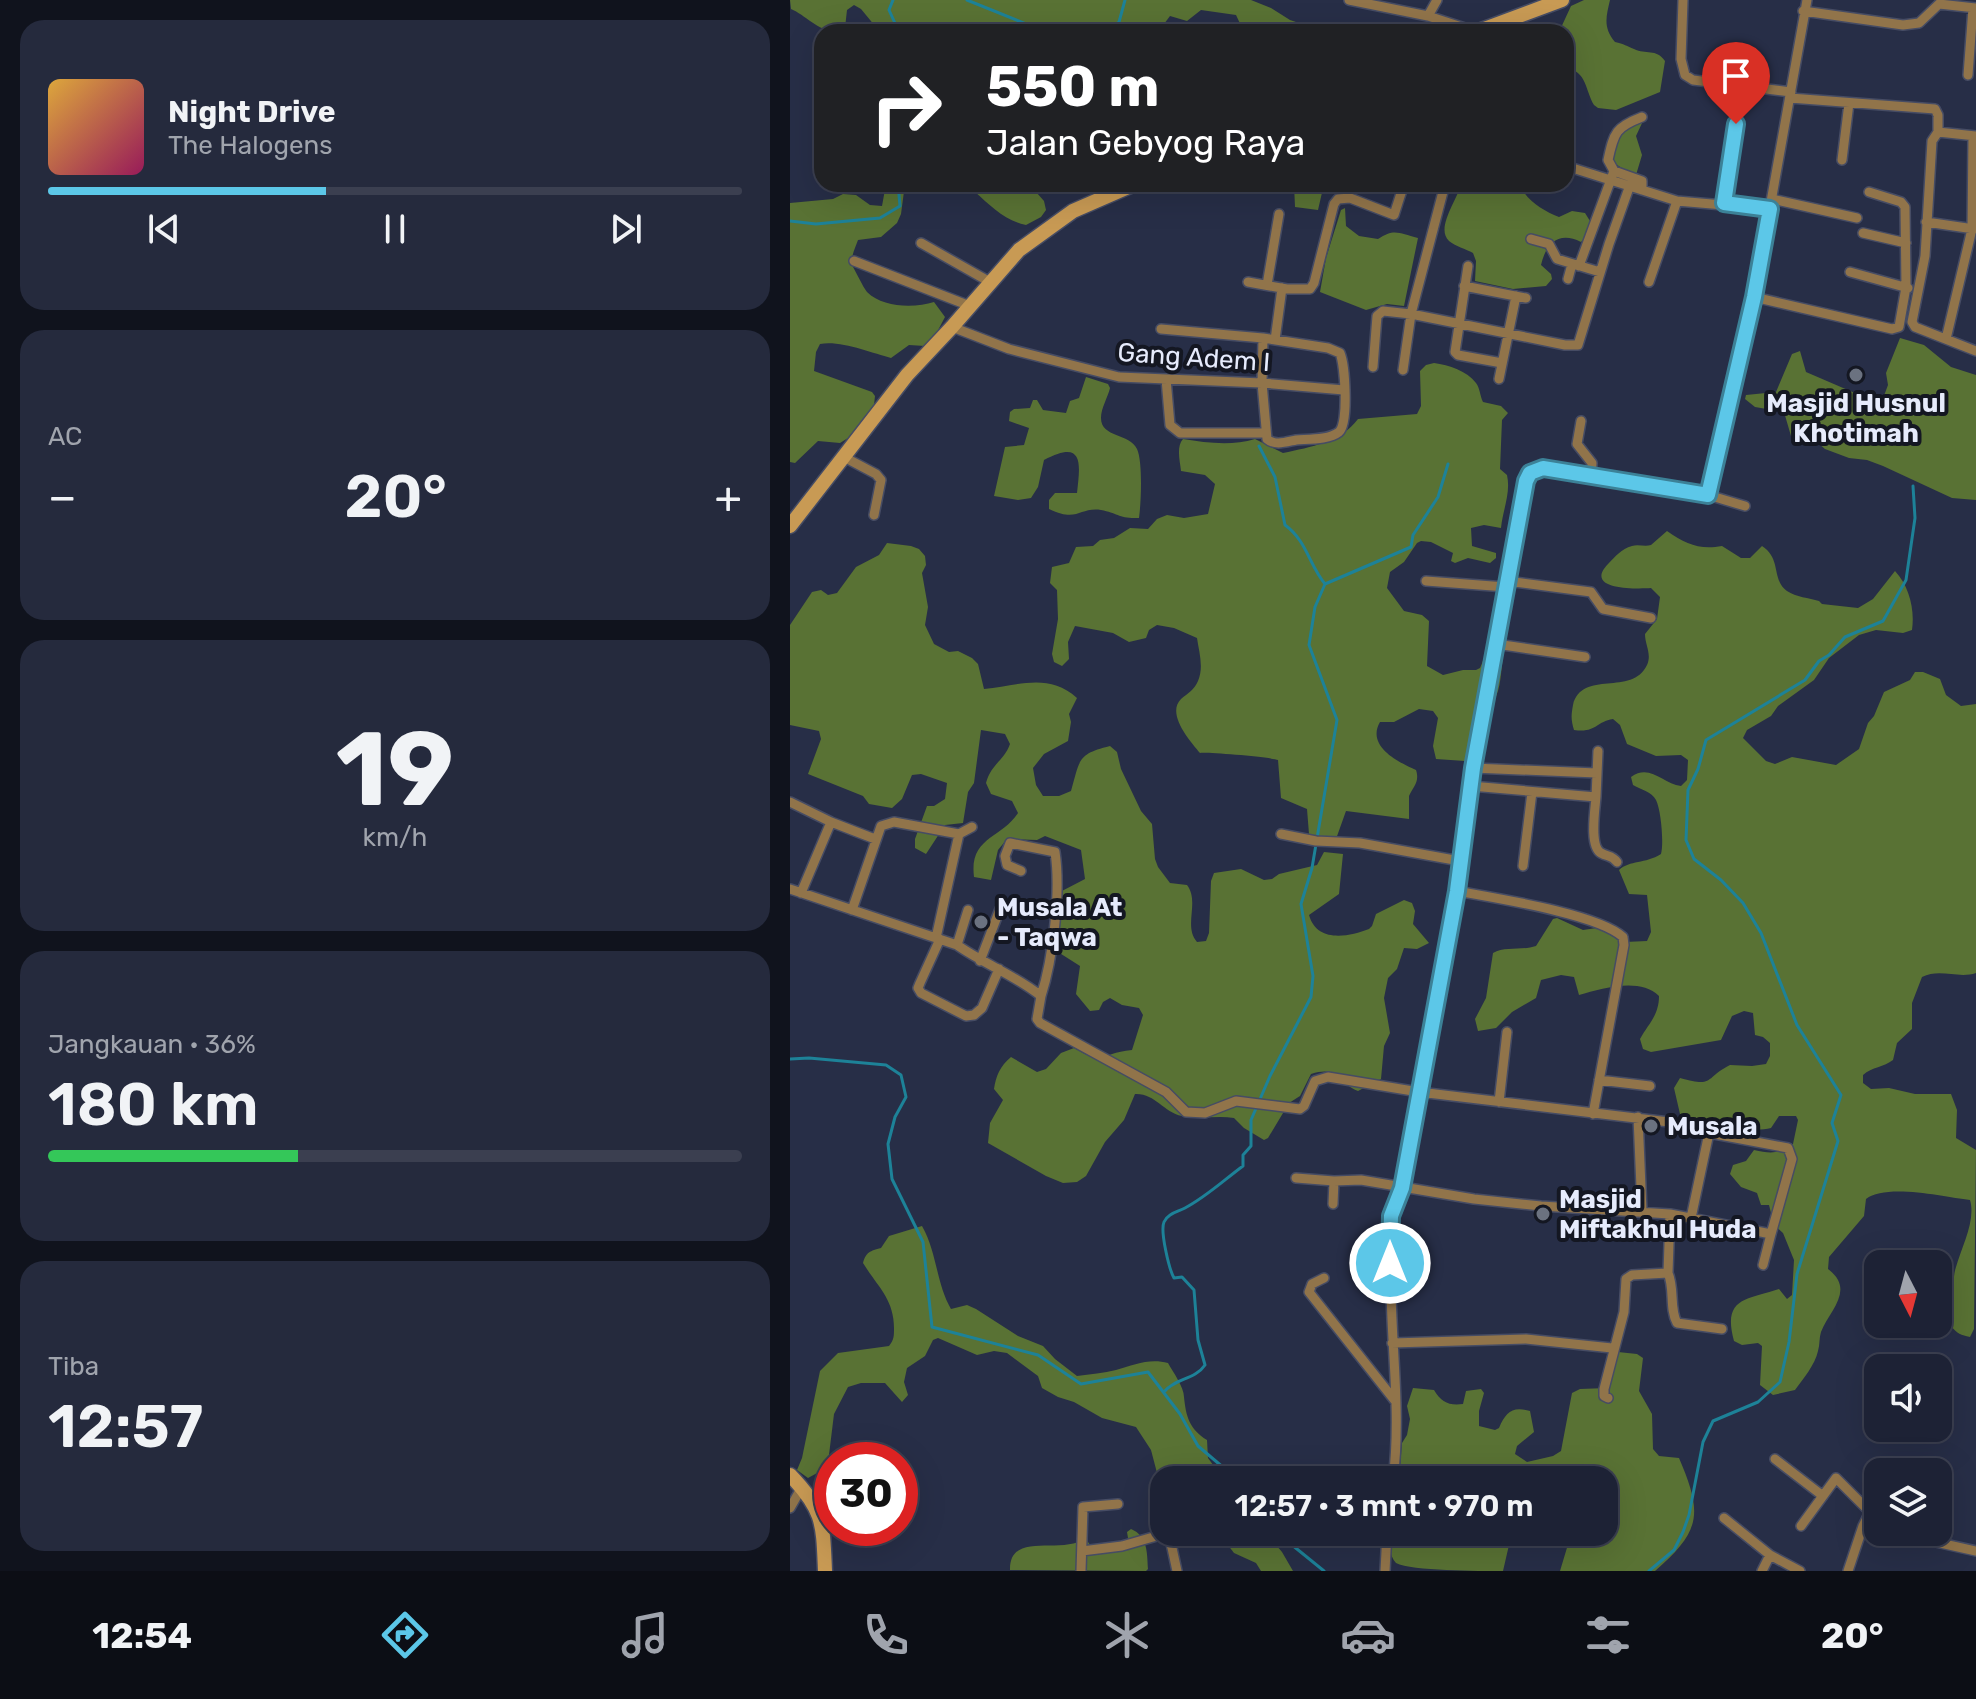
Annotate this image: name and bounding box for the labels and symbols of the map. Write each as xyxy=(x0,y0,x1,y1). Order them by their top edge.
pin xyxy=(1702,42,1770,124)
street label: Gang Adem I xyxy=(1117,337,1271,378)
marker: Masjid Husnul Khotimah xyxy=(1847,366,1865,384)
place label: Masjid Husnul Khotimah xyxy=(1766,388,1946,449)
place label: Musala At - Taqwa xyxy=(997,892,1122,953)
marker: Musala At - Taqwa xyxy=(972,913,990,931)
place label: Musala xyxy=(1667,1111,1758,1142)
marker: Musala xyxy=(1642,1117,1660,1135)
place label: Masjid Miftakhul Huda xyxy=(1559,1184,1757,1245)
marker: Masjid Miftakhul Huda xyxy=(1534,1205,1552,1223)
position arrow xyxy=(1348,1221,1432,1305)
north arrow xyxy=(1864,1250,1952,1338)
speed limit sign: 30 xyxy=(814,1442,918,1546)

